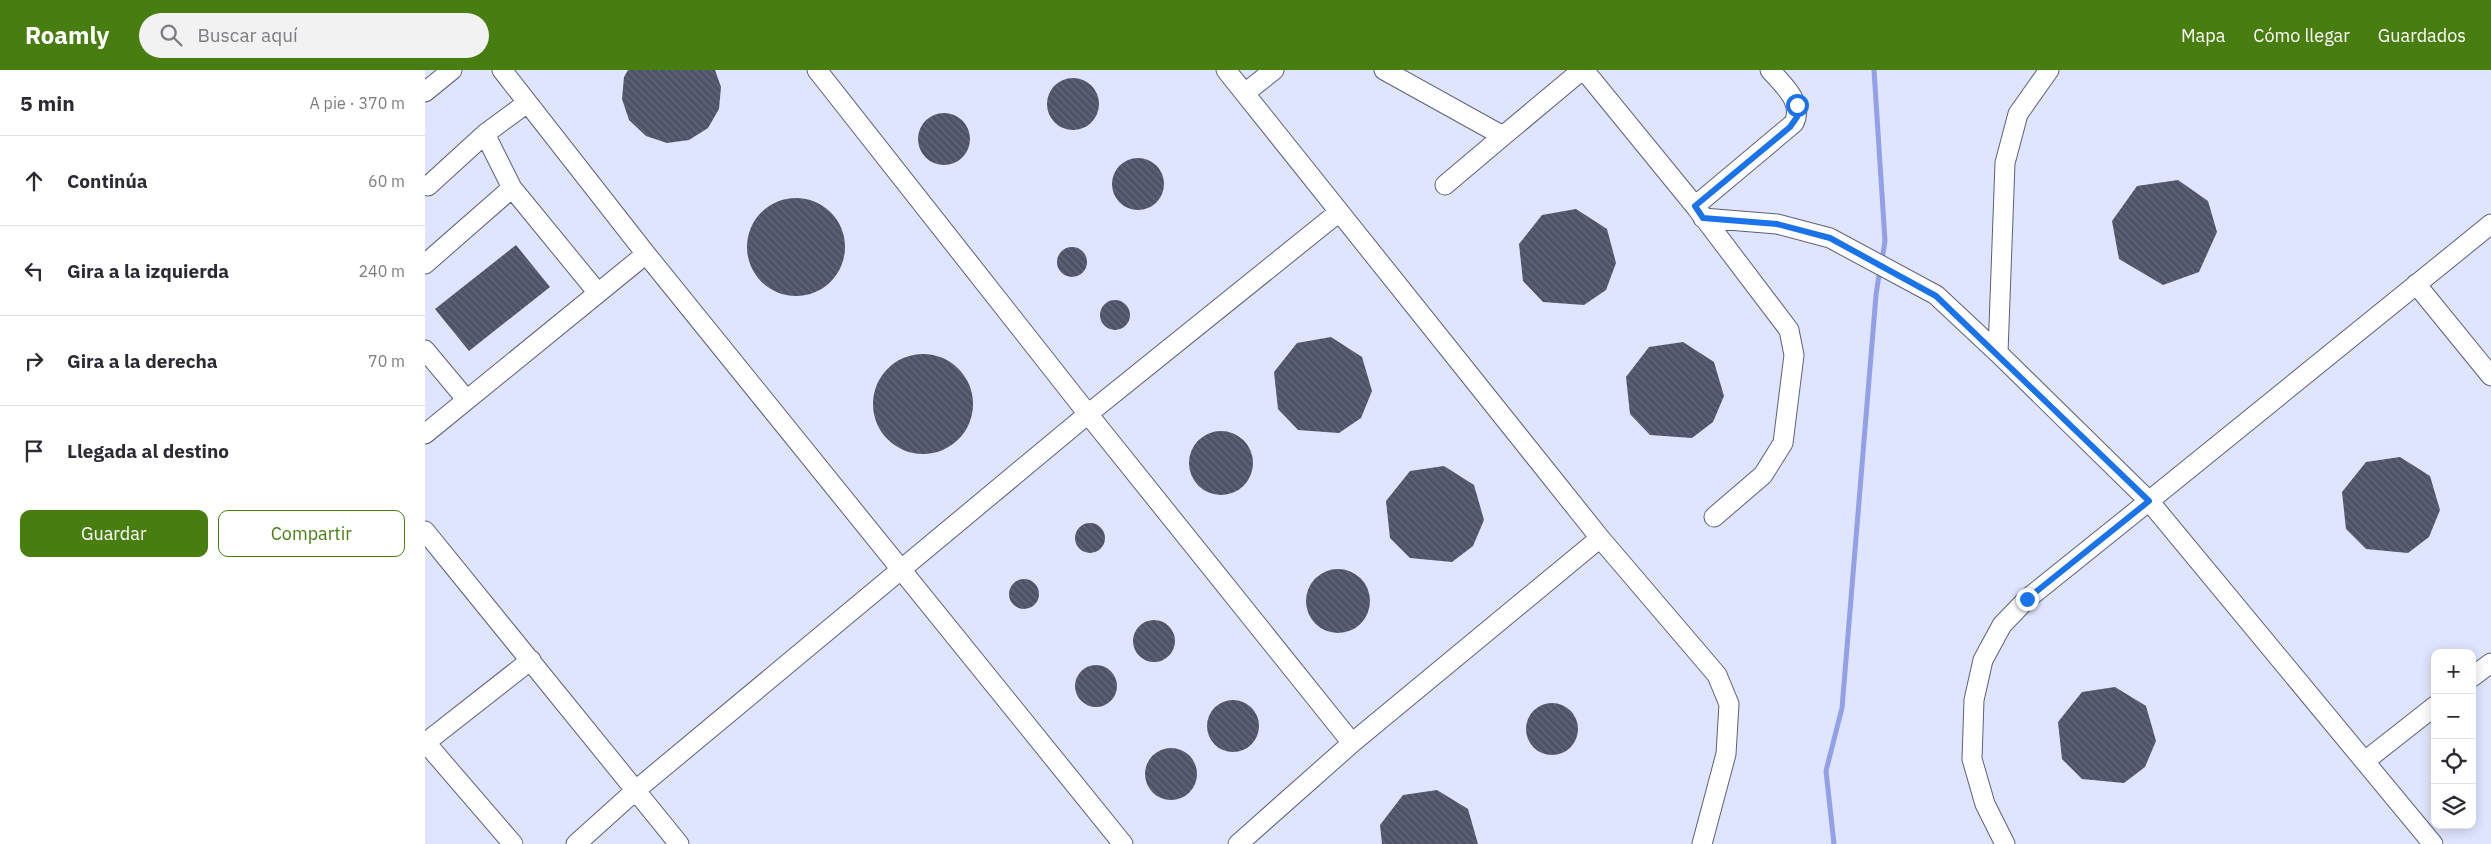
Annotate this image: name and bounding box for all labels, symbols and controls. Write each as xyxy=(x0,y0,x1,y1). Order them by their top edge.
search box xyxy=(139,13,489,58)
text: Roamly xyxy=(25,19,109,51)
icon: search xyxy=(157,21,185,49)
text: Buscar aquí xyxy=(197,23,298,47)
text: Mapa xyxy=(2181,24,2225,47)
text: Cómo llegar xyxy=(2253,24,2350,47)
text: Guardados xyxy=(2378,24,2466,47)
text: 5 min xyxy=(20,89,75,117)
text: A pie · 370 m xyxy=(310,93,405,113)
route start xyxy=(1786,94,1809,117)
icon: ahead xyxy=(20,167,48,195)
text: Continúa xyxy=(67,169,148,193)
text: 60 m xyxy=(368,171,405,191)
icon: left xyxy=(20,257,48,285)
text: Gira a la izquierda xyxy=(67,259,229,283)
text: 240 m xyxy=(358,261,405,281)
icon: right xyxy=(20,347,48,375)
text: Gira a la derecha xyxy=(67,349,218,373)
text: 70 m xyxy=(368,351,405,371)
icon: arrive xyxy=(20,437,48,465)
text: Llegada al destino xyxy=(67,439,229,463)
button: Guardar xyxy=(20,510,208,557)
button: Compartir xyxy=(218,510,405,557)
route end xyxy=(2016,588,2039,611)
map controls xyxy=(2431,649,2476,829)
button: + xyxy=(2431,649,2476,694)
button: − xyxy=(2431,694,2476,739)
button: locate xyxy=(2431,739,2476,784)
button: layers xyxy=(2431,784,2476,829)

